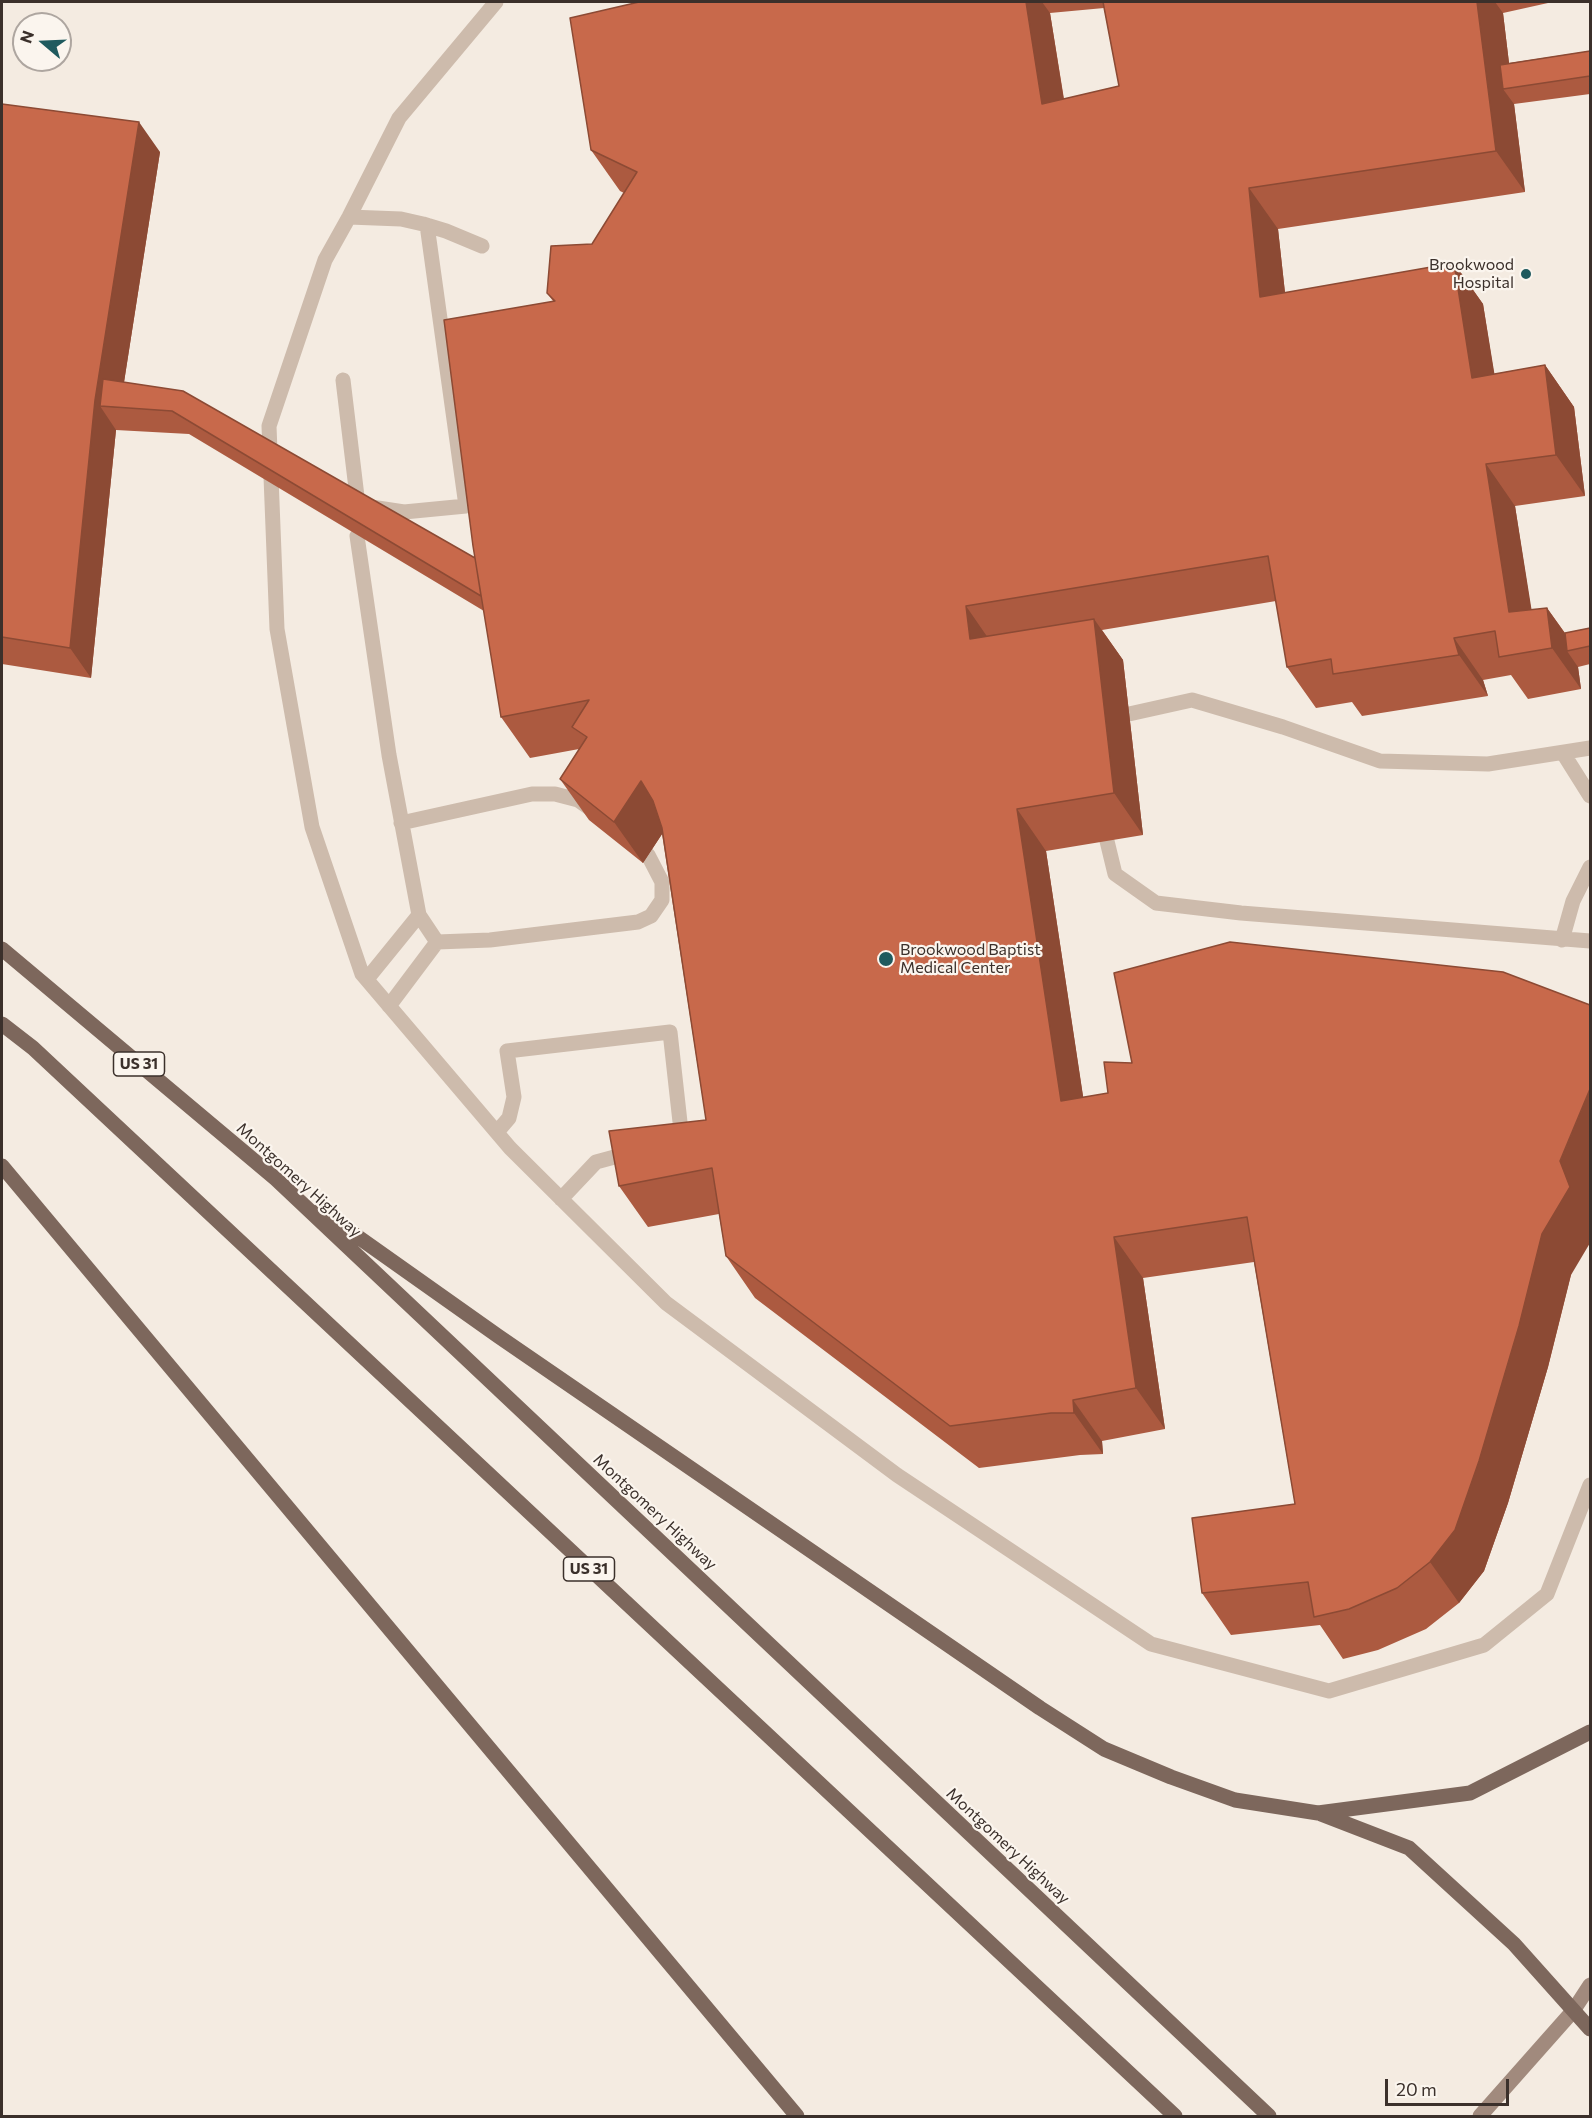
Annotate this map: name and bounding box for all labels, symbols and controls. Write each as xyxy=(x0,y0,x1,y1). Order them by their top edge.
north arrow xyxy=(12,12,72,72)
text: N xyxy=(15,28,37,45)
place label: Brookwood Hospital xyxy=(1429,255,1514,293)
marker: Brookwood Hospital xyxy=(1519,267,1533,281)
place label: Brookwood Baptist Medical Center xyxy=(900,940,1041,978)
marker: Brookwood Baptist Medical Center xyxy=(877,950,895,968)
road number: US 31 xyxy=(114,1052,164,1076)
street label: Montgomery Highway xyxy=(233,1119,365,1241)
street label: Montgomery Highway xyxy=(589,1450,721,1574)
road number: US 31 xyxy=(564,1557,614,1581)
street label: Montgomery Highway xyxy=(942,1784,1074,1908)
scale bar xyxy=(1388,2067,1512,2105)
text: 20 m xyxy=(1396,2078,1437,2100)

